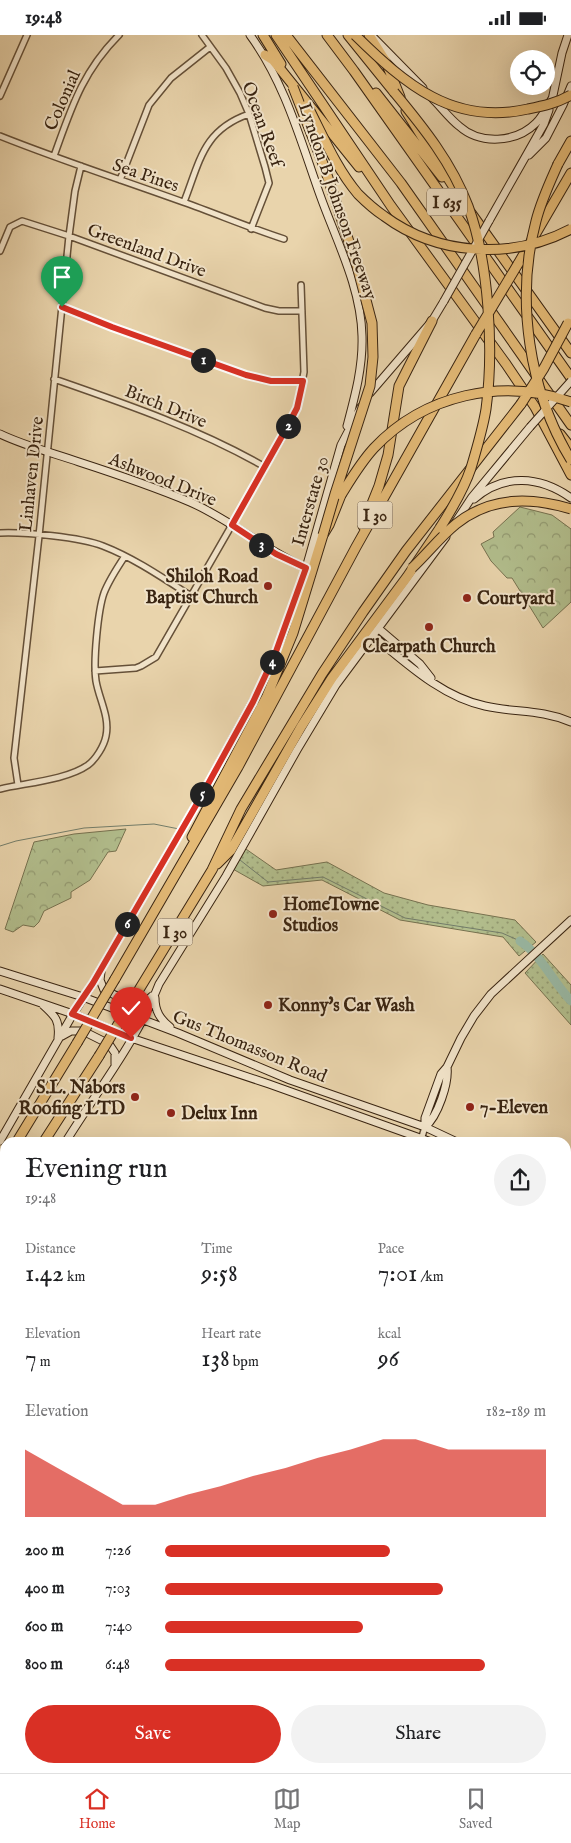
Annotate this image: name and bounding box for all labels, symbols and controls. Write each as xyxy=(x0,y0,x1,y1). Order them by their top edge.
text: 19:48 xyxy=(25,6,62,30)
map controls xyxy=(510,50,555,95)
button: locate xyxy=(510,50,555,95)
street label: Colonial xyxy=(40,67,87,135)
street label: Ocean Reef xyxy=(236,79,289,173)
street label: Lyndon B Johnson Freeway xyxy=(292,100,381,303)
street label: Sea Pines xyxy=(109,154,182,198)
road number: I 635 xyxy=(427,189,467,215)
street label: Greenland Drive xyxy=(84,219,209,284)
pin xyxy=(41,256,83,307)
icon: arrive xyxy=(48,263,76,291)
pin: 1 xyxy=(190,347,216,373)
text: 1 xyxy=(201,351,206,369)
street label: Birch Drive xyxy=(121,381,210,434)
pin: 2 xyxy=(276,413,300,439)
street label: Linhaven Drive xyxy=(15,415,50,533)
text: 2 xyxy=(285,417,292,435)
street label: Ashwood Drive xyxy=(104,448,220,512)
street label: Interstate 30 xyxy=(288,454,335,549)
road number: I 30 xyxy=(358,501,392,529)
pin: 3 xyxy=(248,533,274,557)
text: 3 xyxy=(259,536,264,554)
place label: Shiloh Road Baptist Church xyxy=(146,566,258,610)
marker: Shiloh Road Baptist Church xyxy=(262,580,274,592)
place label: Courtyard xyxy=(477,588,555,611)
marker: Courtyard xyxy=(461,592,473,604)
marker: Clearpath Church xyxy=(423,621,435,633)
place label: Clearpath Church xyxy=(362,636,496,659)
pin: 4 xyxy=(260,649,284,675)
text: 4 xyxy=(269,653,276,671)
pin: 5 xyxy=(190,781,214,807)
text: 5 xyxy=(200,785,205,803)
place label: HomeTowne Studios xyxy=(283,894,380,938)
marker: HomeTowne Studios xyxy=(267,908,279,920)
pin: 6 xyxy=(114,911,140,937)
text: 6 xyxy=(125,915,130,933)
road number: I 30 xyxy=(158,919,192,945)
pin xyxy=(110,987,152,1038)
icon: check xyxy=(117,994,145,1022)
place label: Konny's Car Wash xyxy=(278,995,415,1018)
marker: Konny's Car Wash xyxy=(262,999,274,1011)
street label: Gus Thomasson Road xyxy=(169,1006,330,1089)
place label: S.L. Nabors Roofing LTD xyxy=(19,1077,126,1121)
marker: S.L. Nabors Roofing LTD xyxy=(129,1091,141,1103)
place label: 7-Eleven xyxy=(480,1097,549,1120)
marker: 7-Eleven xyxy=(464,1101,476,1113)
place label: Delux Inn xyxy=(181,1103,258,1126)
marker: Delux Inn xyxy=(165,1107,177,1119)
text: Evening run xyxy=(25,1152,168,1187)
button: share xyxy=(494,1154,546,1206)
text: 19:48 xyxy=(25,1189,56,1209)
text: Distance xyxy=(25,1240,76,1258)
text: Time xyxy=(201,1240,232,1258)
text: Pace xyxy=(378,1240,404,1258)
text: 1.42 xyxy=(25,1258,64,1290)
text: 9:58 xyxy=(201,1258,238,1290)
text: 7:01 xyxy=(378,1258,417,1290)
text: km xyxy=(64,1268,85,1286)
text: /km xyxy=(417,1268,444,1286)
text: Elevation xyxy=(25,1325,81,1343)
text: Heart rate xyxy=(201,1325,261,1343)
text: kcal xyxy=(378,1325,401,1343)
text: 7 xyxy=(25,1343,37,1375)
text: 138 xyxy=(201,1343,230,1375)
text: 96 xyxy=(378,1343,399,1375)
text: m xyxy=(37,1353,51,1371)
text: bpm xyxy=(230,1353,259,1371)
text: Elevation xyxy=(25,1402,88,1422)
text: 182–189 m xyxy=(486,1402,546,1422)
text: 200 m xyxy=(25,1541,64,1561)
text: 7:26 xyxy=(105,1541,131,1561)
text: 400 m xyxy=(25,1579,64,1599)
text: 7:03 xyxy=(105,1579,131,1599)
text: 600 m xyxy=(25,1617,63,1637)
text: 7:40 xyxy=(105,1617,132,1637)
text: 800 m xyxy=(25,1655,63,1675)
text: 6:48 xyxy=(105,1655,130,1675)
button: Save xyxy=(25,1705,281,1763)
button: Share xyxy=(291,1705,546,1763)
tab: Home xyxy=(79,1785,115,1833)
tab: Map xyxy=(273,1785,301,1833)
tab: Saved xyxy=(459,1785,492,1833)

